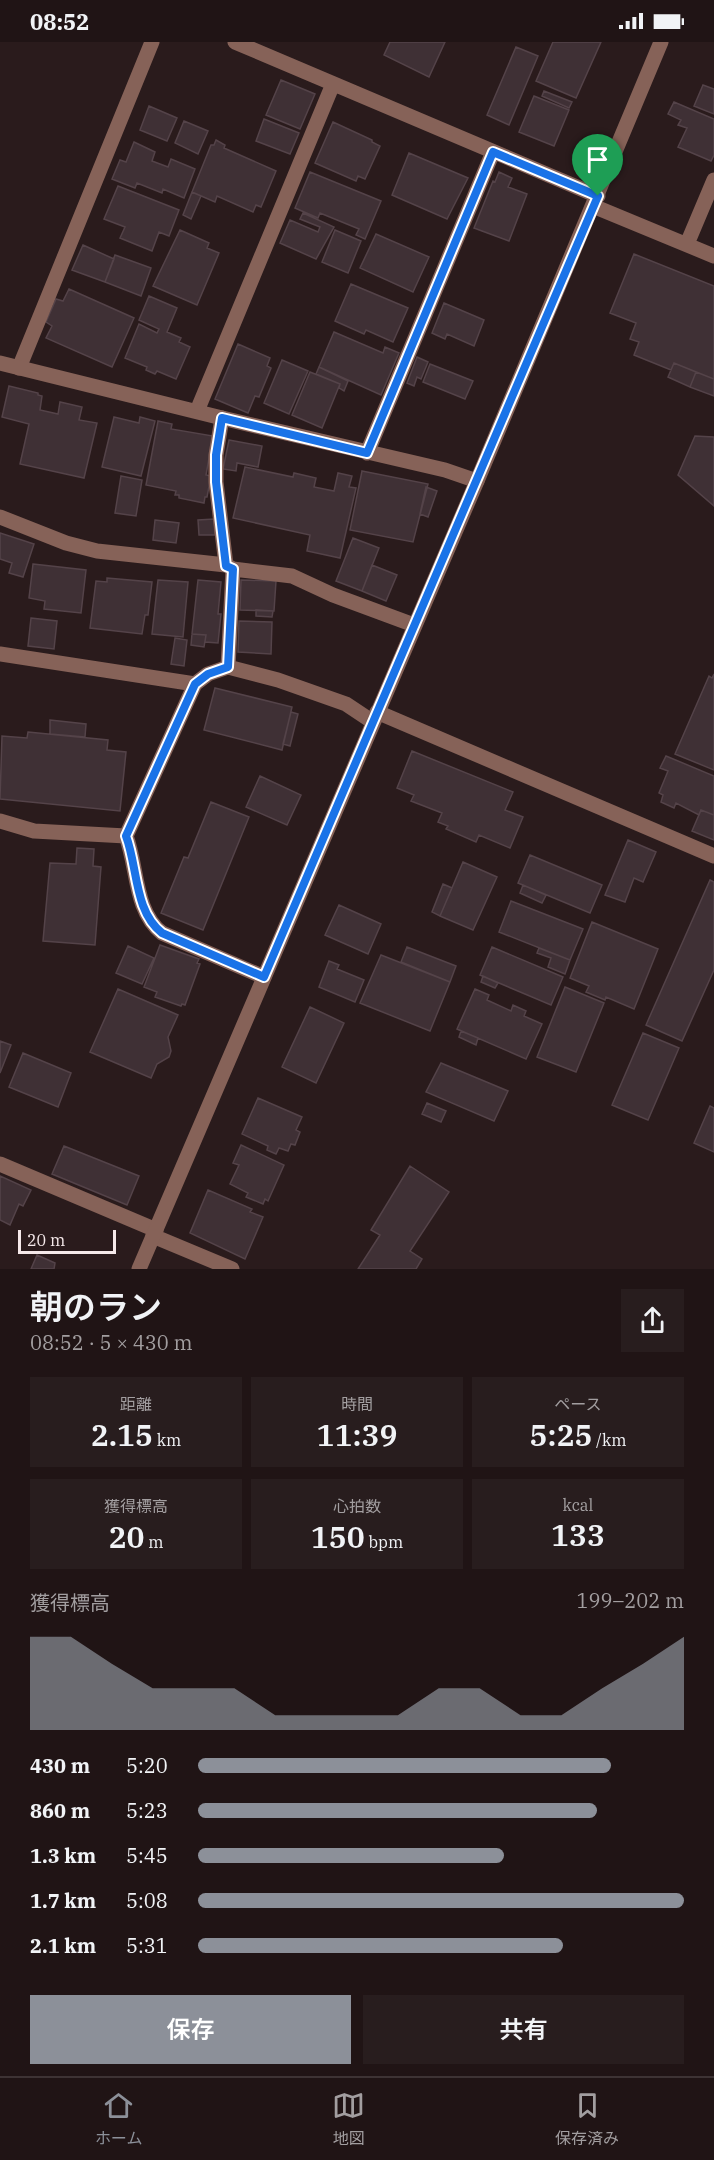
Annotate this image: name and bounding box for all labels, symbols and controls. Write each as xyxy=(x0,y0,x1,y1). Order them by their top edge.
text: 08:52 xyxy=(30,7,89,36)
pin xyxy=(572,134,623,196)
icon: arrive xyxy=(581,143,614,176)
scale bar xyxy=(18,1227,116,1254)
text: 20 m xyxy=(27,1230,65,1250)
text: 朝のラン xyxy=(30,1285,162,1328)
button: share xyxy=(621,1289,684,1352)
text: 08:52 · 5 × 430 m xyxy=(30,1329,193,1356)
text: 距離 xyxy=(120,1394,152,1414)
text: 時間 xyxy=(341,1394,373,1414)
text: ペース xyxy=(554,1394,602,1414)
text: 2.15 xyxy=(91,1415,153,1454)
text: 11:39 xyxy=(317,1415,397,1454)
text: 5:25 xyxy=(529,1415,592,1454)
text: km xyxy=(153,1430,181,1450)
text: /km xyxy=(592,1430,627,1450)
text: kcal xyxy=(563,1495,593,1515)
text: 獲得標高 xyxy=(104,1496,168,1516)
text: 心拍数 xyxy=(333,1496,381,1516)
text: 133 xyxy=(551,1515,605,1554)
text: 20 xyxy=(109,1517,145,1556)
text: 150 xyxy=(311,1517,365,1556)
text: m xyxy=(145,1532,163,1552)
text: bpm xyxy=(365,1532,403,1552)
text: 199–202 m xyxy=(577,1587,684,1614)
text: 獲得標高 xyxy=(30,1589,110,1616)
text: 430 m xyxy=(30,1752,90,1779)
text: 5:20 xyxy=(126,1752,168,1779)
text: 860 m xyxy=(30,1797,90,1824)
text: 5:23 xyxy=(126,1797,168,1824)
text: 1.3 km xyxy=(30,1842,96,1869)
text: 5:45 xyxy=(126,1842,168,1869)
text: 1.7 km xyxy=(30,1887,96,1914)
text: 5:08 xyxy=(126,1887,168,1914)
text: 2.1 km xyxy=(30,1932,96,1959)
text: 5:31 xyxy=(126,1932,168,1959)
button: 保存 xyxy=(30,1995,351,2064)
button: 共有 xyxy=(363,1995,684,2064)
tab: ホーム xyxy=(95,2089,142,2149)
tab: 地図 xyxy=(332,2089,365,2149)
tab: 保存済み xyxy=(555,2089,619,2149)

